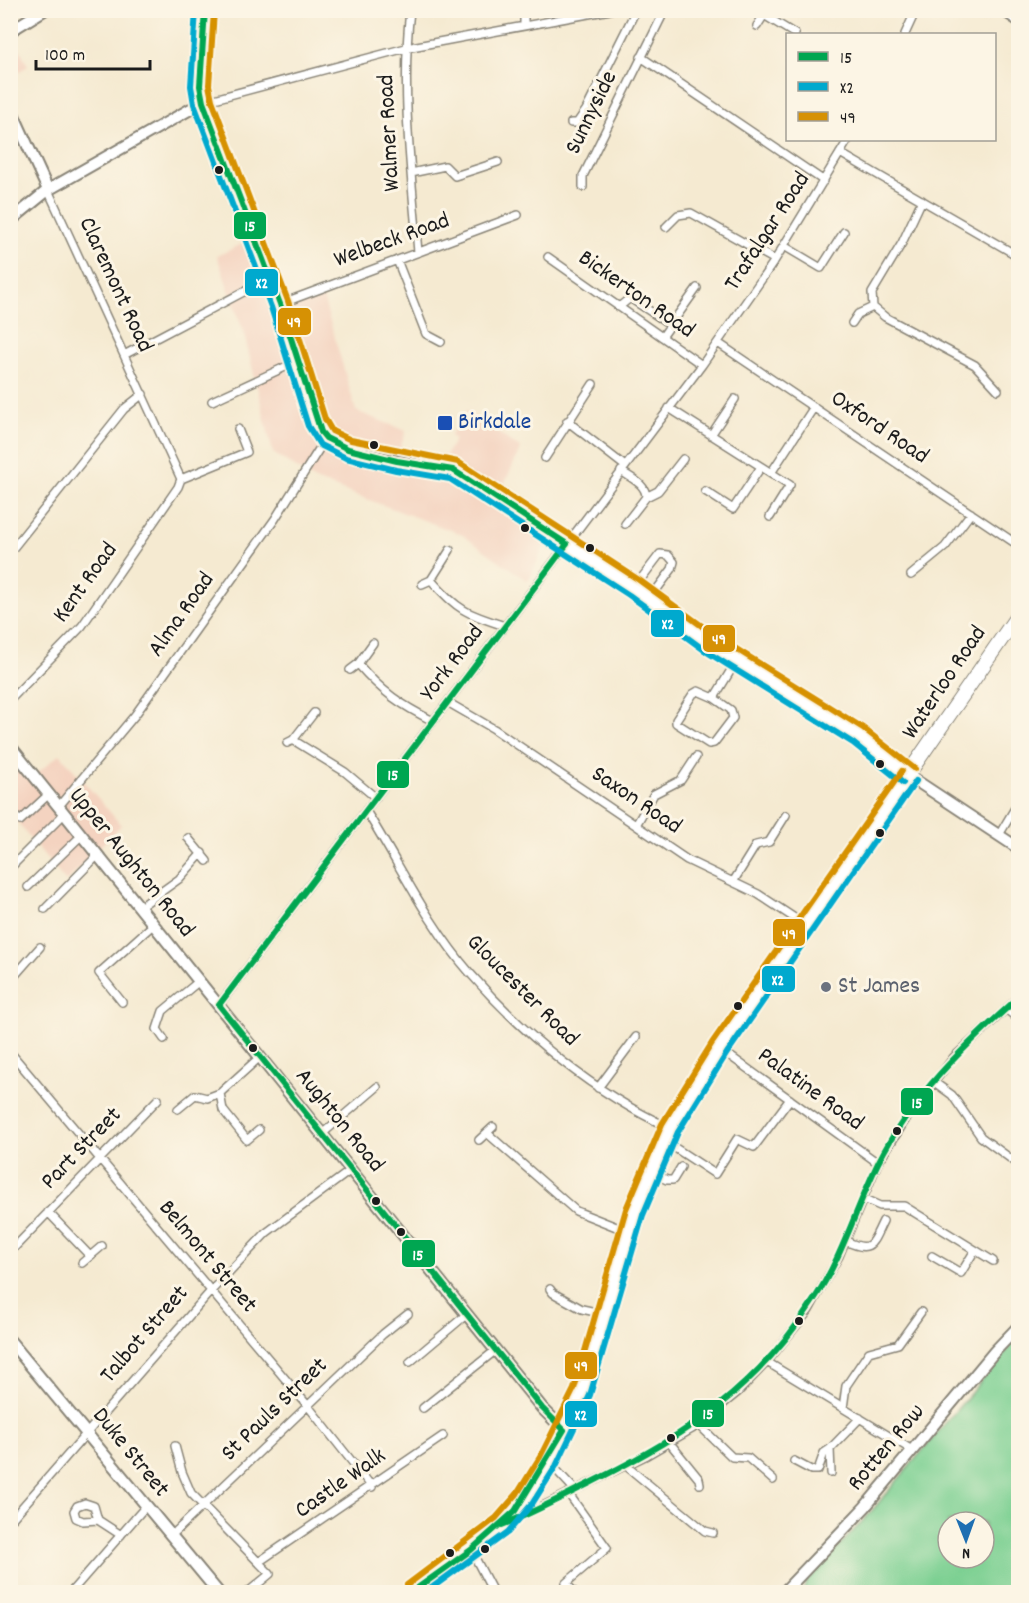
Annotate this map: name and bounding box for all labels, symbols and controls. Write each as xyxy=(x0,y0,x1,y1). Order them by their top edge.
scale bar xyxy=(36,33,150,71)
legend xyxy=(786,33,996,141)
text: 100 m xyxy=(45,44,85,69)
text: 15 xyxy=(840,47,852,72)
street label: Sunnyside xyxy=(557,65,627,161)
street label: Walmer Road xyxy=(370,74,410,192)
text: X2 xyxy=(840,77,854,102)
text: 49 xyxy=(840,107,856,132)
unlabelled marker xyxy=(213,164,225,176)
street label: Trafalgar Road xyxy=(717,166,819,298)
street label: Welbeck Road xyxy=(329,204,455,278)
line badge: 15 xyxy=(233,211,267,240)
street label: Claremont Road xyxy=(69,212,161,358)
text: 15 xyxy=(245,216,255,239)
street label: Bickerton Road xyxy=(571,242,701,348)
line badge: X2 xyxy=(244,268,279,297)
text: X2 xyxy=(256,273,268,296)
line badge: 49 xyxy=(277,307,312,336)
text: 49 xyxy=(287,312,301,335)
street label: Oxford Road xyxy=(823,382,935,474)
place label: Birkdale xyxy=(458,406,531,440)
marker: Birkdale xyxy=(436,414,454,432)
unlabelled marker xyxy=(368,439,380,451)
unlabelled marker xyxy=(519,522,531,534)
street label: Kent Road xyxy=(45,536,127,630)
unlabelled marker xyxy=(584,542,596,554)
street label: Alma Road xyxy=(140,566,224,664)
line badge: X2 xyxy=(650,609,685,638)
text: X2 xyxy=(662,614,674,637)
street label: York Road xyxy=(413,617,493,709)
street label: Waterloo Road xyxy=(894,619,996,747)
line badge: 49 xyxy=(702,624,736,653)
text: 49 xyxy=(712,629,726,652)
street label: Saxon Road xyxy=(584,758,688,844)
unlabelled marker xyxy=(874,758,886,770)
line badge: 15 xyxy=(376,760,410,789)
text: 15 xyxy=(388,765,398,788)
street label: Upper Aughton Road xyxy=(60,781,202,945)
unlabelled marker xyxy=(874,827,886,839)
line badge: 49 xyxy=(772,918,806,947)
text: 49 xyxy=(782,924,796,947)
street label: Gloucester Road xyxy=(458,927,586,1055)
line badge: X2 xyxy=(761,965,796,993)
text: X2 xyxy=(772,970,784,993)
place label: St James xyxy=(838,970,920,1004)
marker: St James xyxy=(819,980,833,994)
unlabelled marker xyxy=(732,1000,744,1012)
street label: Palatine Road xyxy=(750,1040,870,1140)
unlabelled marker xyxy=(247,1042,259,1054)
street label: Aughton Road xyxy=(286,1061,392,1181)
line badge: 15 xyxy=(900,1087,934,1116)
text: 15 xyxy=(912,1093,922,1116)
street label: Part Street xyxy=(34,1100,130,1198)
unlabelled marker xyxy=(891,1125,903,1137)
street label: Belmont Street xyxy=(149,1193,265,1321)
unlabelled marker xyxy=(370,1195,382,1207)
unlabelled marker xyxy=(395,1226,407,1238)
line badge: 15 xyxy=(401,1239,436,1268)
text: 15 xyxy=(413,1245,423,1268)
street label: Talbot Street xyxy=(93,1278,197,1392)
unlabelled marker xyxy=(793,1315,805,1327)
street label: St Pauls Street xyxy=(214,1350,336,1470)
line badge: 49 xyxy=(564,1351,598,1380)
text: 49 xyxy=(574,1356,588,1379)
street label: Rotten Row xyxy=(840,1397,934,1499)
line badge: 15 xyxy=(691,1399,725,1428)
line badge: X2 xyxy=(564,1400,598,1428)
street label: Duke Street xyxy=(83,1401,177,1505)
text: 15 xyxy=(703,1404,713,1427)
text: X2 xyxy=(575,1405,587,1428)
unlabelled marker xyxy=(665,1432,677,1444)
street label: Castle Walk xyxy=(288,1440,394,1528)
north arrow xyxy=(936,1510,996,1570)
text: N xyxy=(962,1541,970,1564)
unlabelled marker xyxy=(479,1543,491,1555)
unlabelled marker xyxy=(444,1547,456,1559)

